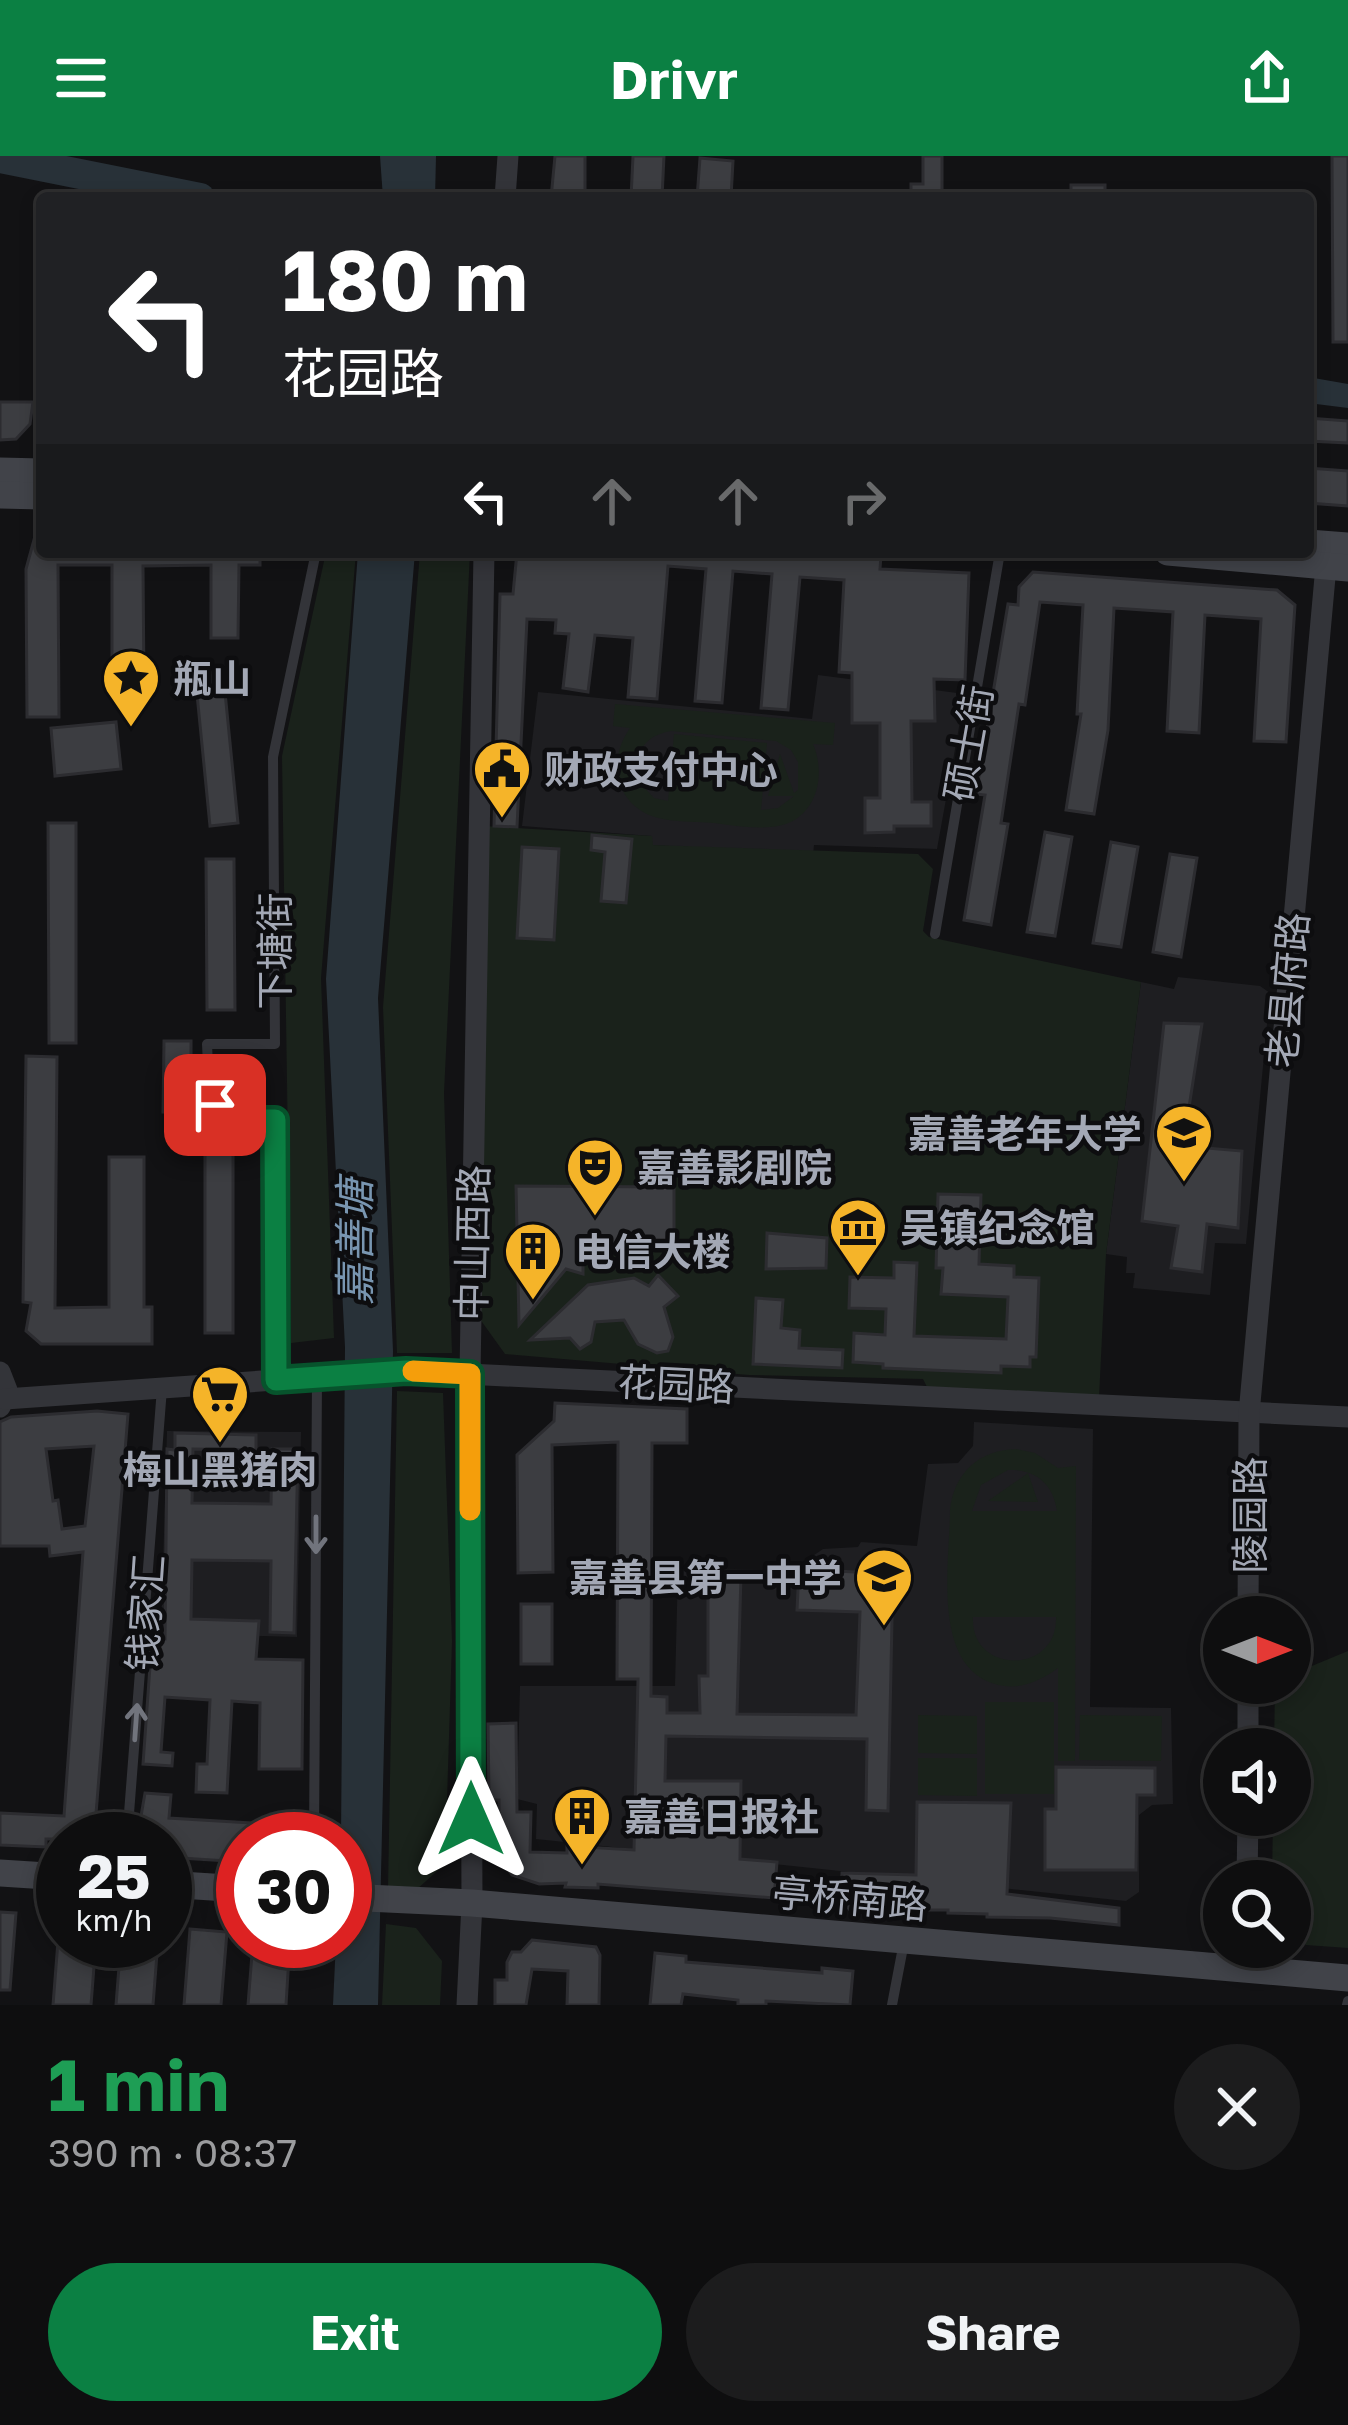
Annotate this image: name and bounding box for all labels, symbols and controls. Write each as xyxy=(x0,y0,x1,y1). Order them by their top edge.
icon: menu xyxy=(48,45,114,111)
icon: share xyxy=(1234,45,1300,111)
text: Drivr xyxy=(610,46,738,111)
text: 180 m xyxy=(282,229,528,329)
icon: left xyxy=(84,240,240,396)
text: 花园路 xyxy=(282,340,444,405)
icon: left xyxy=(453,468,519,534)
icon: ahead xyxy=(579,468,645,534)
icon: ahead xyxy=(705,468,771,534)
icon: right xyxy=(831,468,897,534)
place icon: 瓶山 xyxy=(100,647,162,729)
place label: 瓶山 xyxy=(173,655,251,702)
street label: 硕士街 xyxy=(935,681,1001,805)
public building icon: 财政支付中心 xyxy=(471,738,533,820)
place label: 财政支付中心 xyxy=(544,746,778,793)
street label: 下塘街 xyxy=(251,892,298,1010)
street label: 老县府路 xyxy=(1257,910,1317,1070)
pin xyxy=(164,1054,266,1156)
icon: arrive xyxy=(182,1072,248,1138)
school or university icon: 嘉善老年大学 xyxy=(1153,1102,1215,1184)
place label: 嘉善老年大学 xyxy=(908,1110,1142,1157)
theatre icon: 嘉善影剧院 xyxy=(564,1136,626,1218)
place label: 嘉善影剧院 xyxy=(637,1144,832,1191)
street label: 中山西路 xyxy=(447,1165,497,1321)
water label: 嘉善塘 xyxy=(329,1173,379,1305)
museum icon: 吴镇纪念馆 xyxy=(827,1196,889,1278)
place label: 吴镇纪念馆 xyxy=(900,1204,1095,1251)
building icon: 电信大楼 xyxy=(502,1220,564,1302)
place label: 电信大楼 xyxy=(575,1228,731,1275)
street label: 花园路 xyxy=(616,1357,736,1411)
supermarket icon: 梅山黑猪肉 xyxy=(189,1363,251,1445)
place label: 梅山黑猪肉 xyxy=(122,1446,318,1493)
street label: 陵园路 xyxy=(1226,1456,1273,1574)
one-way arrow xyxy=(305,1515,327,1554)
school or university icon: 嘉善县第一中学 xyxy=(853,1546,915,1628)
street label: 钱家汇 xyxy=(117,1553,173,1673)
place label: 嘉善县第一中学 xyxy=(569,1554,842,1601)
north arrow xyxy=(1203,1596,1311,1704)
map controls xyxy=(1203,1596,1311,1968)
one-way arrow xyxy=(125,1703,148,1742)
button: sound xyxy=(1203,1728,1311,1836)
position arrow xyxy=(408,1756,534,1882)
building icon: 嘉善日报社 xyxy=(551,1785,613,1867)
place label: 嘉善日报社 xyxy=(624,1793,819,1840)
speed limit sign: 30 xyxy=(216,1812,372,1968)
text: 25 xyxy=(77,1839,151,1911)
button: search xyxy=(1203,1860,1311,1968)
street label: 亭桥南路 xyxy=(770,1868,930,1928)
text: km/h xyxy=(76,1902,152,1938)
text: 1 min xyxy=(48,2040,229,2127)
button: close xyxy=(1174,2044,1300,2170)
text: 390 m · 08:37 xyxy=(48,2129,297,2176)
button: Exit xyxy=(48,2263,662,2401)
button: Share xyxy=(686,2263,1300,2401)

